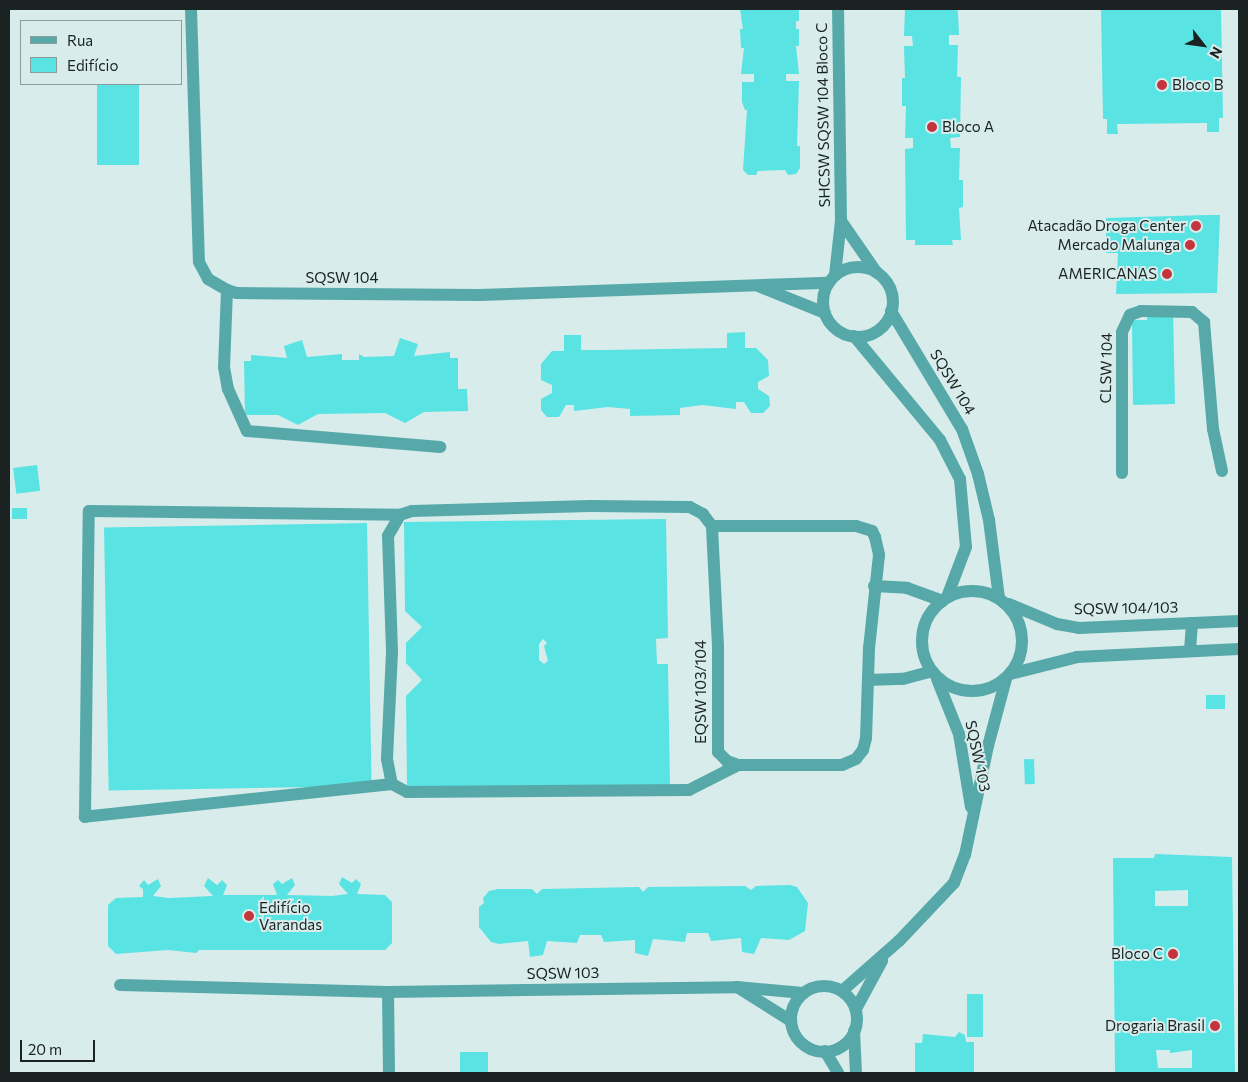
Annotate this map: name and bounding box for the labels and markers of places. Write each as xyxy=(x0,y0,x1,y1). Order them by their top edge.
place label: Bloco B xyxy=(1172,76,1223,94)
marker: Bloco B xyxy=(1156,79,1168,91)
place label: Bloco A xyxy=(942,118,994,136)
marker: Bloco A xyxy=(926,121,938,133)
place label: Atacadão Droga Center xyxy=(1028,217,1186,235)
marker: Atacadão Droga Center xyxy=(1190,220,1202,232)
place label: Mercado Malunga xyxy=(1058,236,1180,254)
marker: Mercado Malunga xyxy=(1184,239,1196,251)
place label: AMERICANAS xyxy=(1058,265,1157,283)
marker: AMERICANAS xyxy=(1161,268,1173,280)
place label: Edifício Varandas xyxy=(259,898,322,933)
marker: Edifício Varandas xyxy=(243,910,255,922)
place label: Bloco C xyxy=(1111,945,1163,963)
marker: Bloco C xyxy=(1167,948,1179,960)
place label: Drogaria Brasil xyxy=(1105,1017,1205,1035)
marker: Drogaria Brasil xyxy=(1209,1020,1221,1032)

